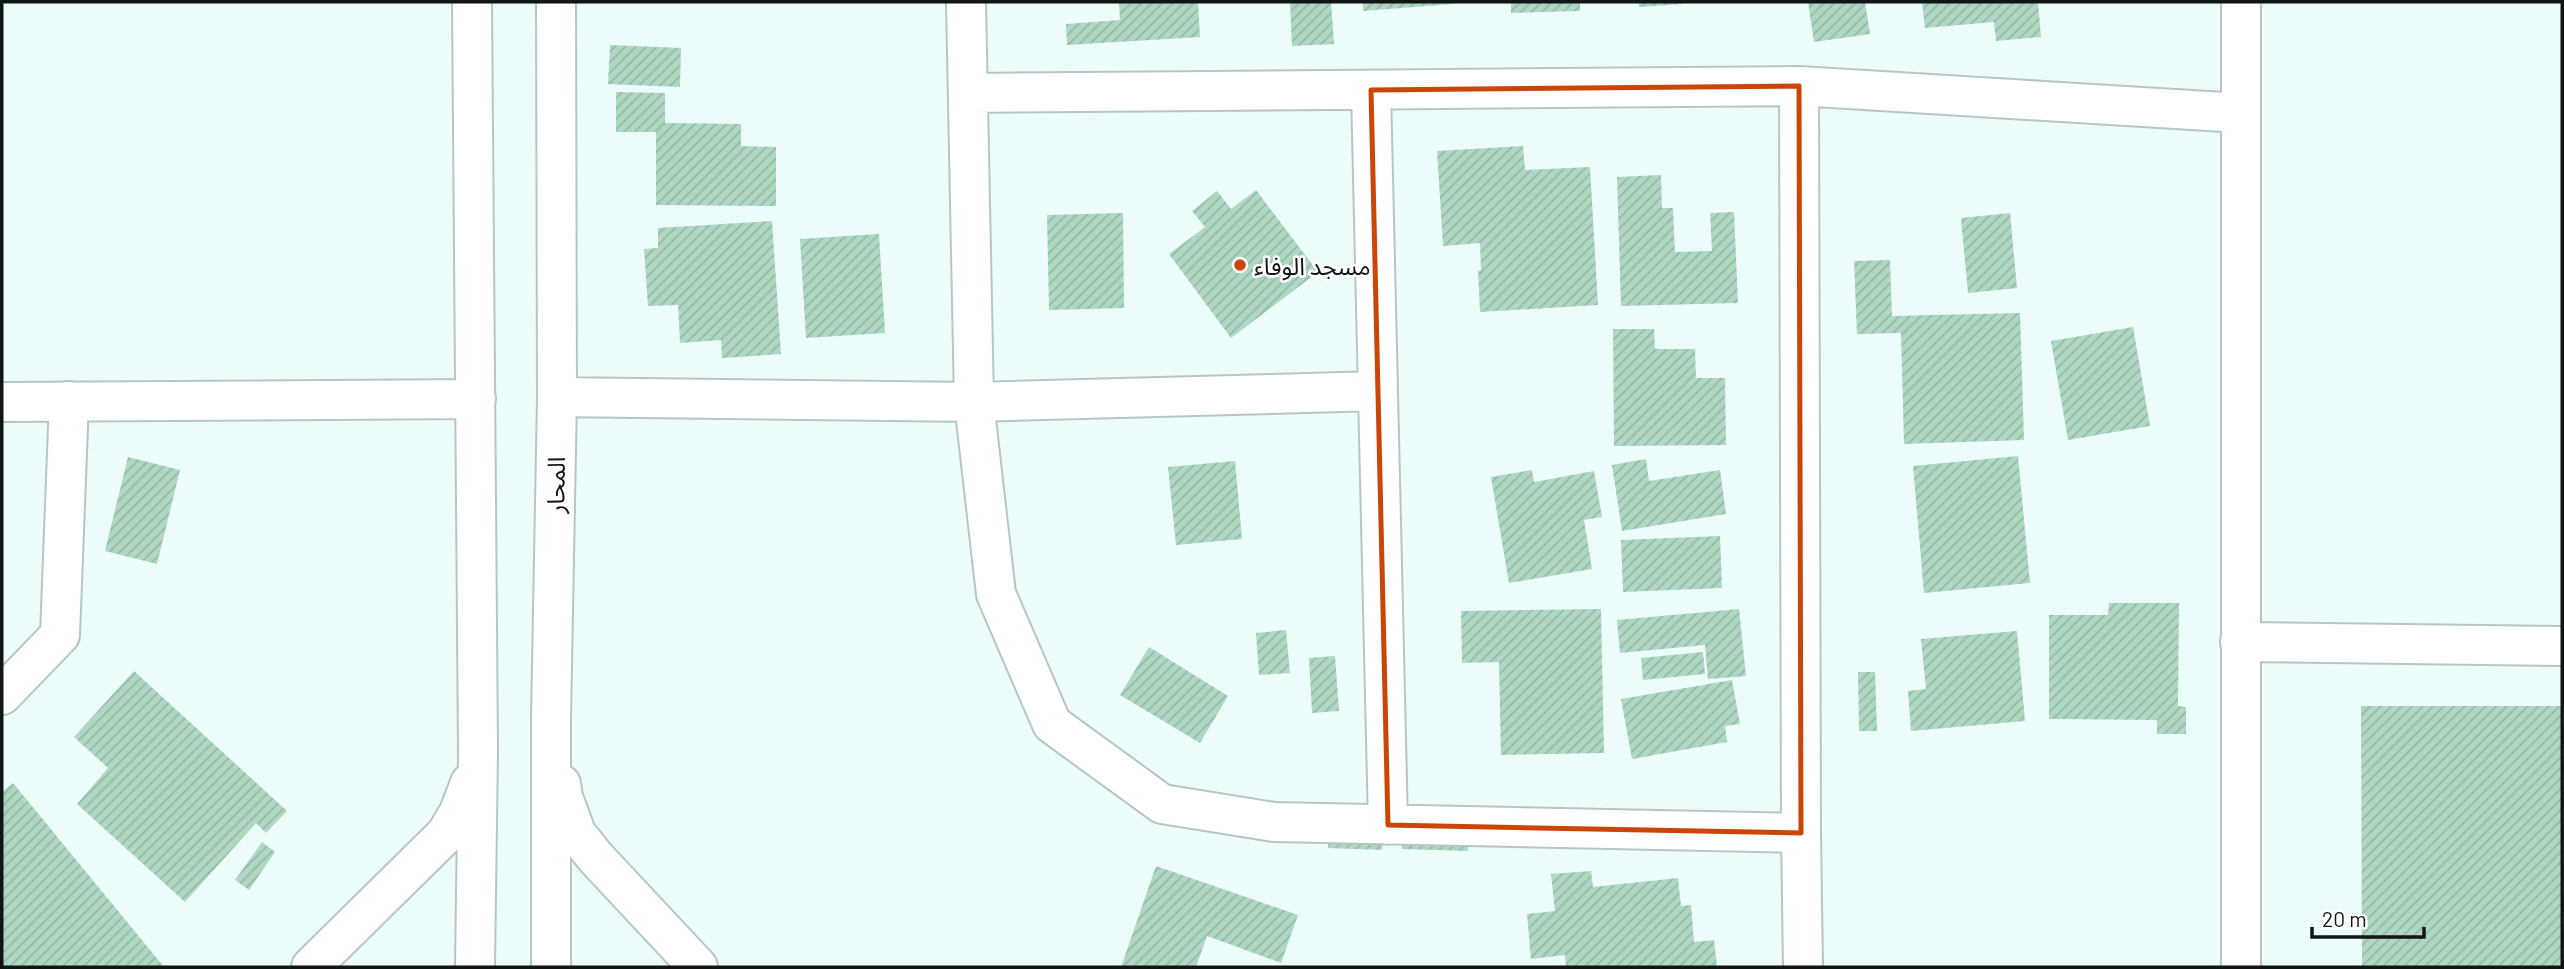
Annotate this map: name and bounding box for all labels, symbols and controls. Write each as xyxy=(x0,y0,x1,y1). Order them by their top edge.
place label: مسجد الوفاء xyxy=(1254,251,1371,281)
marker: مسجد الوفاء xyxy=(1232,257,1248,273)
street label: المحار xyxy=(540,456,571,515)
scale bar xyxy=(2312,895,2424,939)
text: 20 m xyxy=(2322,906,2367,931)

